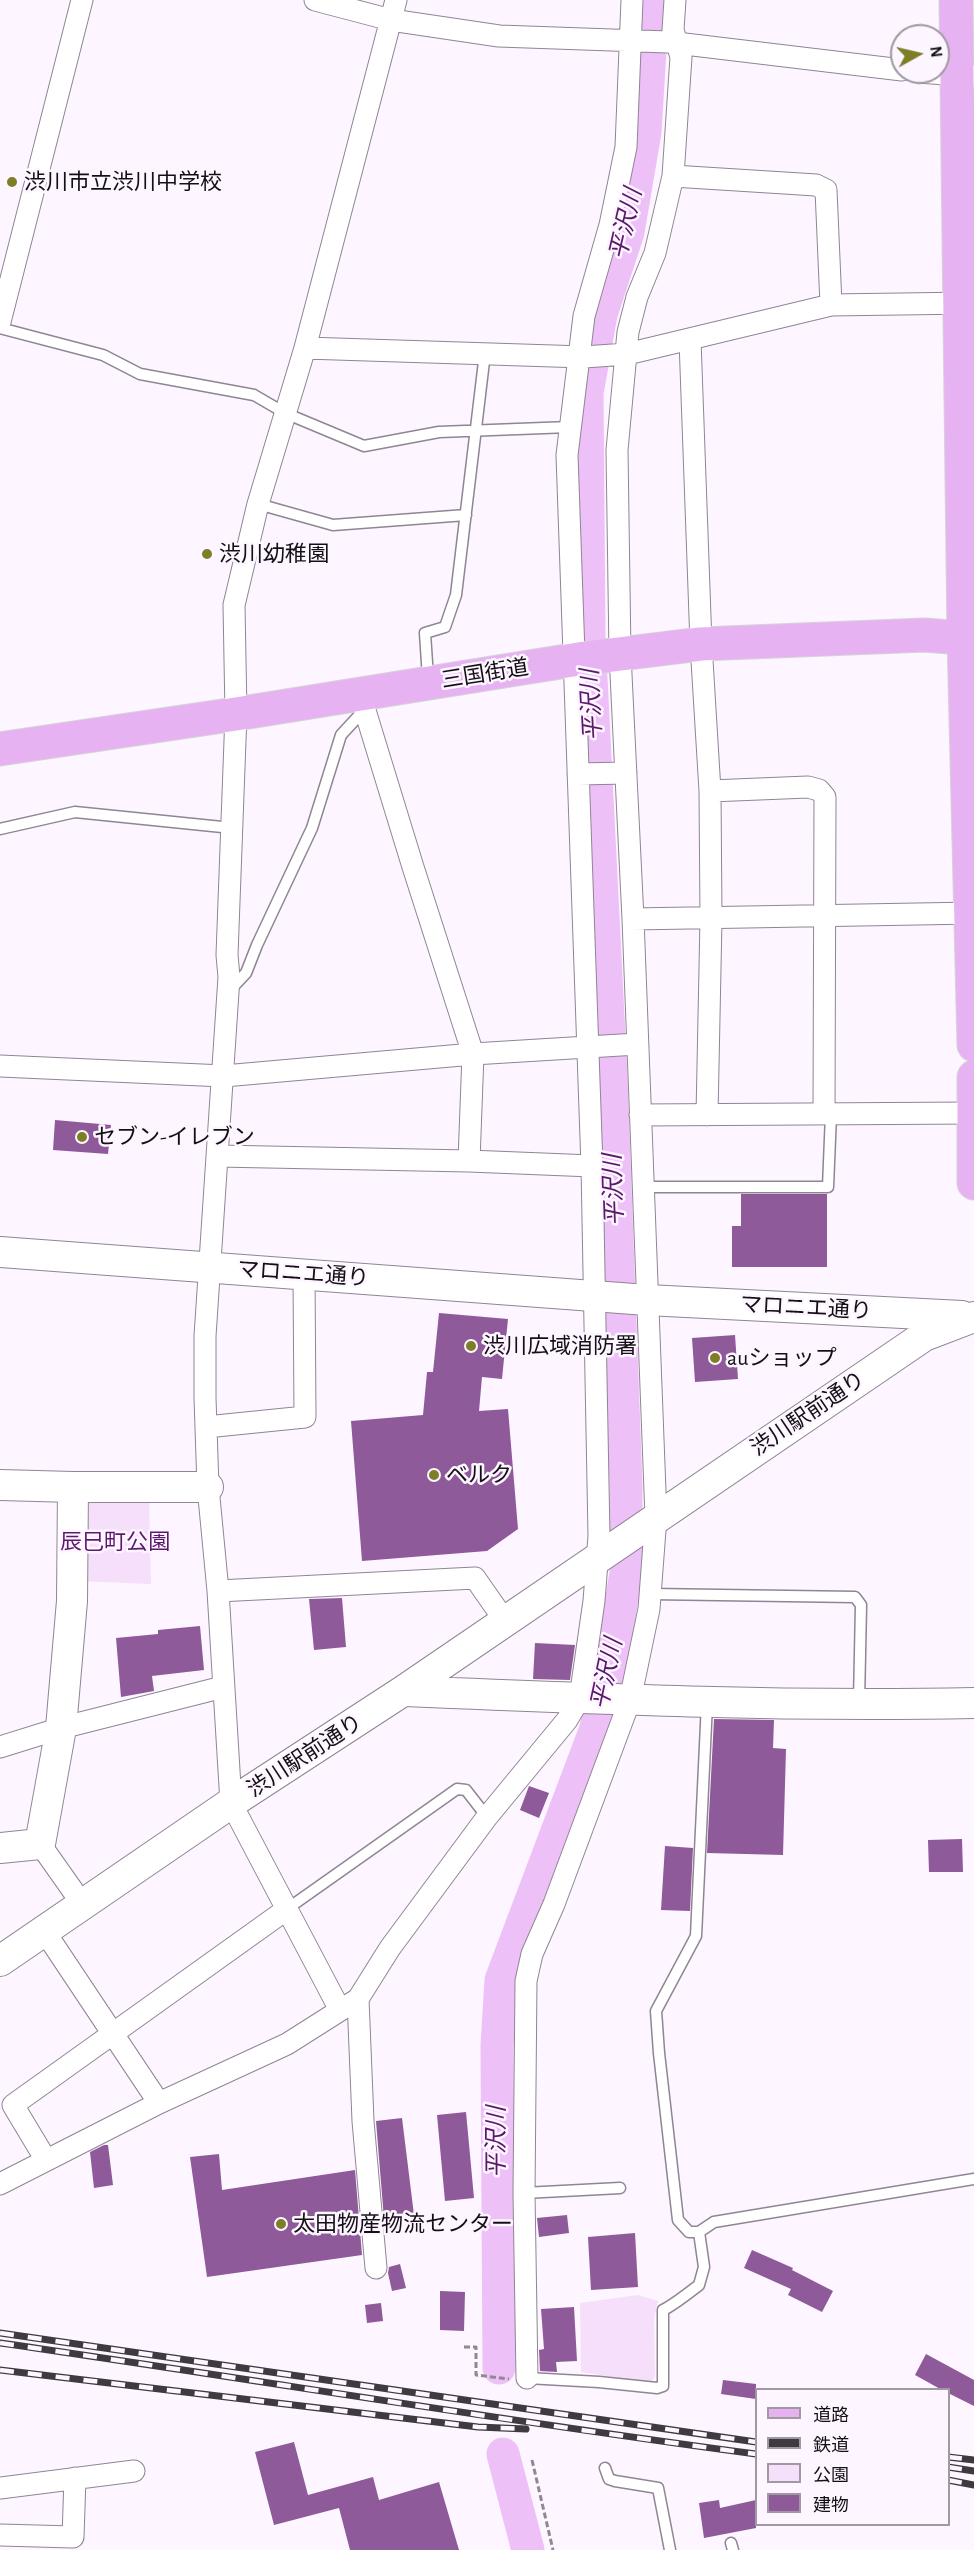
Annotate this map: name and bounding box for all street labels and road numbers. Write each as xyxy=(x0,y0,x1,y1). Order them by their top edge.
street label: 三国街道 xyxy=(439,654,531,694)
street label: マロニエ通り xyxy=(236,1256,370,1292)
street label: マロニエ通り xyxy=(739,1291,873,1325)
street label: 渋川駅前通り xyxy=(746,1366,870,1462)
street label: 渋川駅前通り xyxy=(242,1709,368,1803)

